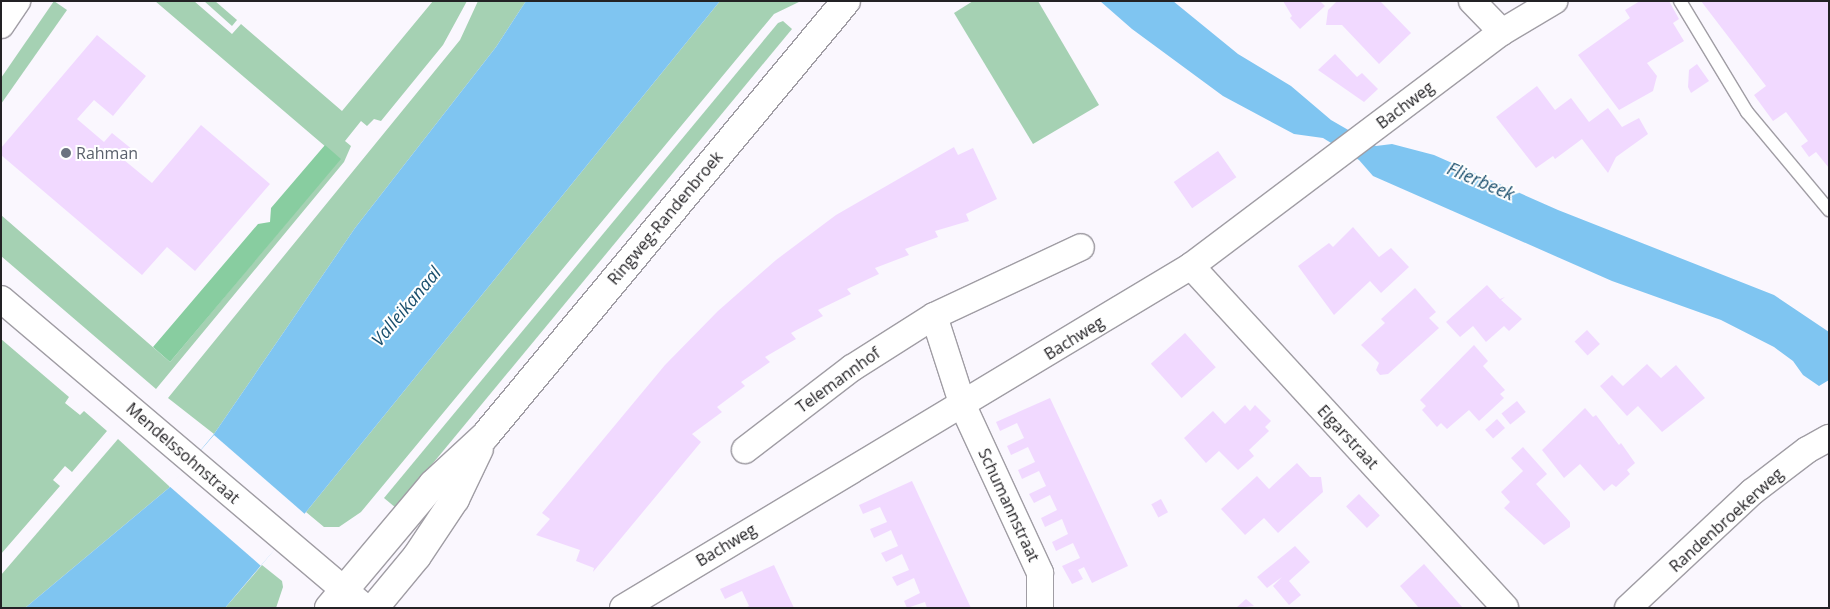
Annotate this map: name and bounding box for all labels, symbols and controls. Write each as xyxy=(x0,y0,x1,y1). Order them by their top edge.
street label: Bachweg xyxy=(1373,77,1437,133)
place label: Rahman xyxy=(76,143,138,163)
marker: Rahman xyxy=(60,147,72,159)
street label: Ringweg-Randenbroek xyxy=(604,147,726,289)
water label: Flierbeek xyxy=(1444,157,1518,205)
water label: Valleikanaal xyxy=(367,262,445,350)
street label: Bachweg xyxy=(1041,312,1107,364)
street label: Telemannhof xyxy=(792,343,884,417)
street label: Mendelssohnstraat xyxy=(122,399,244,507)
street label: Elgarstraat xyxy=(1314,401,1382,473)
street label: Schumannstraat xyxy=(974,445,1044,565)
street label: Randenbroekerweg xyxy=(1665,464,1787,576)
street label: Bachweg xyxy=(692,520,760,570)

